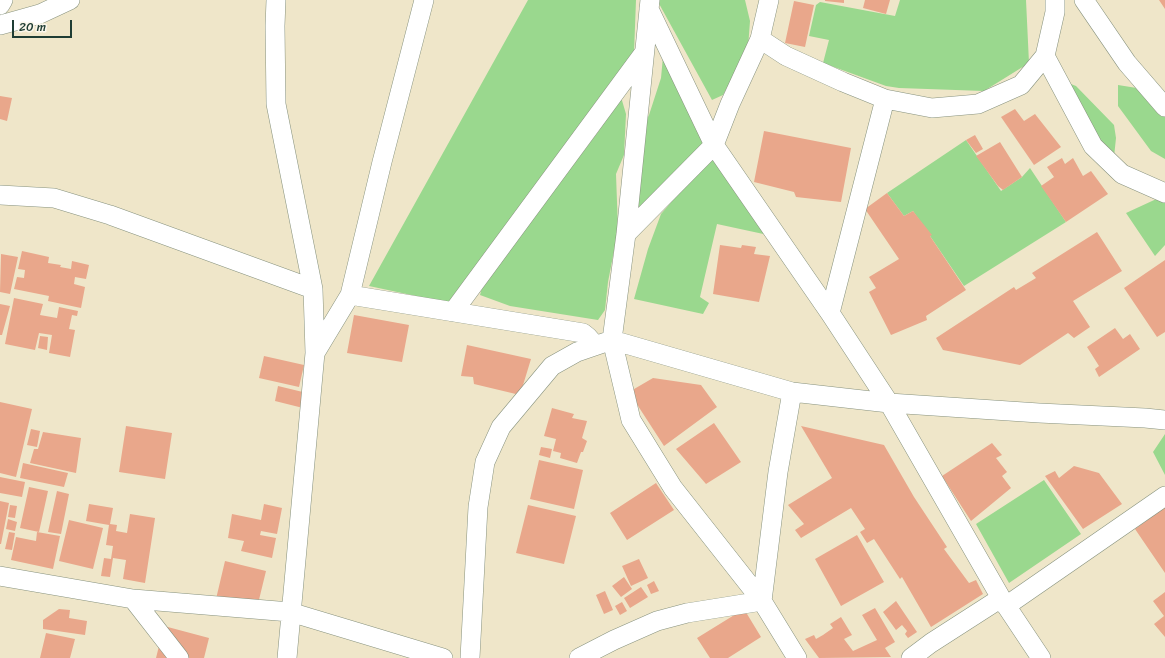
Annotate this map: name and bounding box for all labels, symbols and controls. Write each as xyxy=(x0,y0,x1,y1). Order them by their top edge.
scale bar xyxy=(14,12,74,38)
text: 20 m xyxy=(19,16,46,38)

